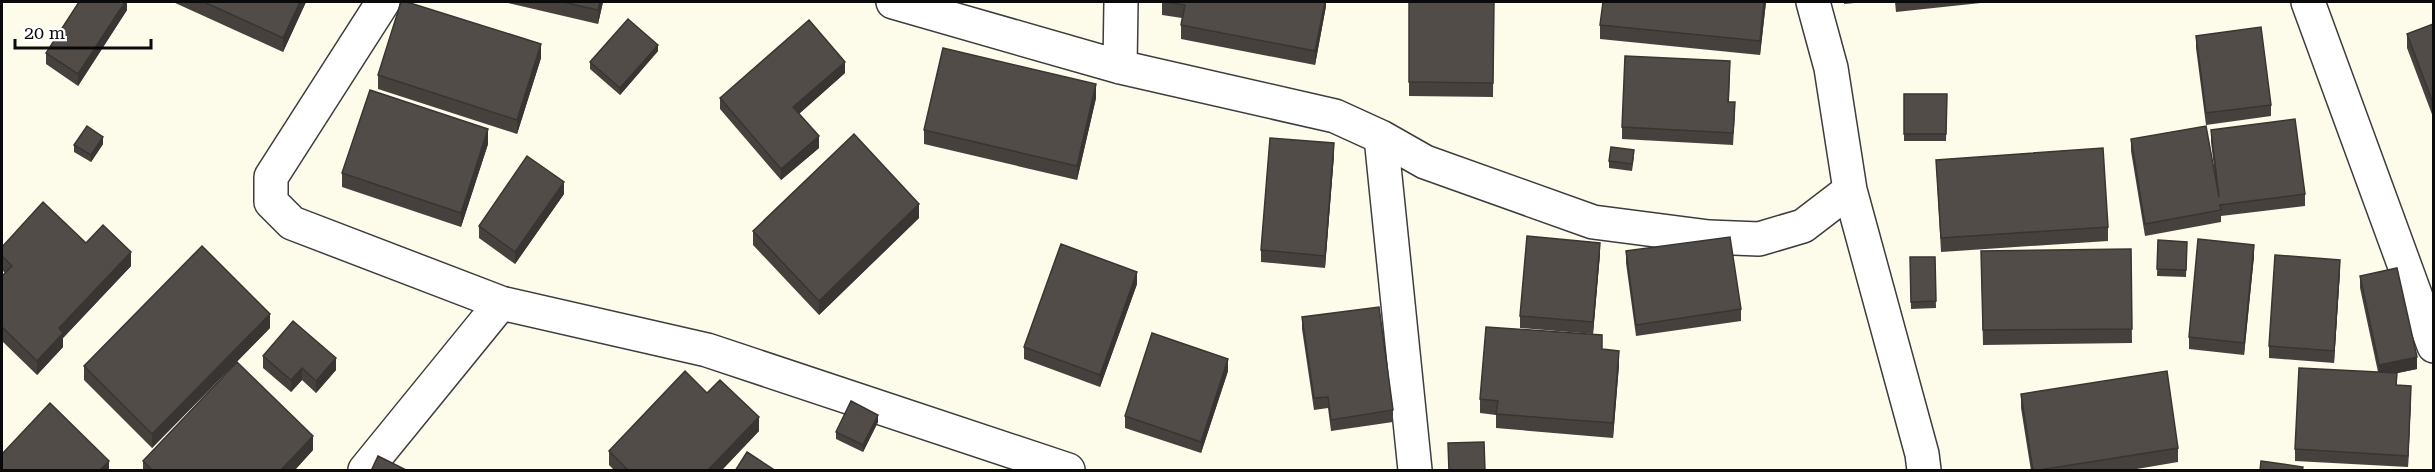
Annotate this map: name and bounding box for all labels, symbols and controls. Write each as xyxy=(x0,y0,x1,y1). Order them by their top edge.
scale bar xyxy=(15,12,152,50)
text: 20 m xyxy=(24,22,65,43)

